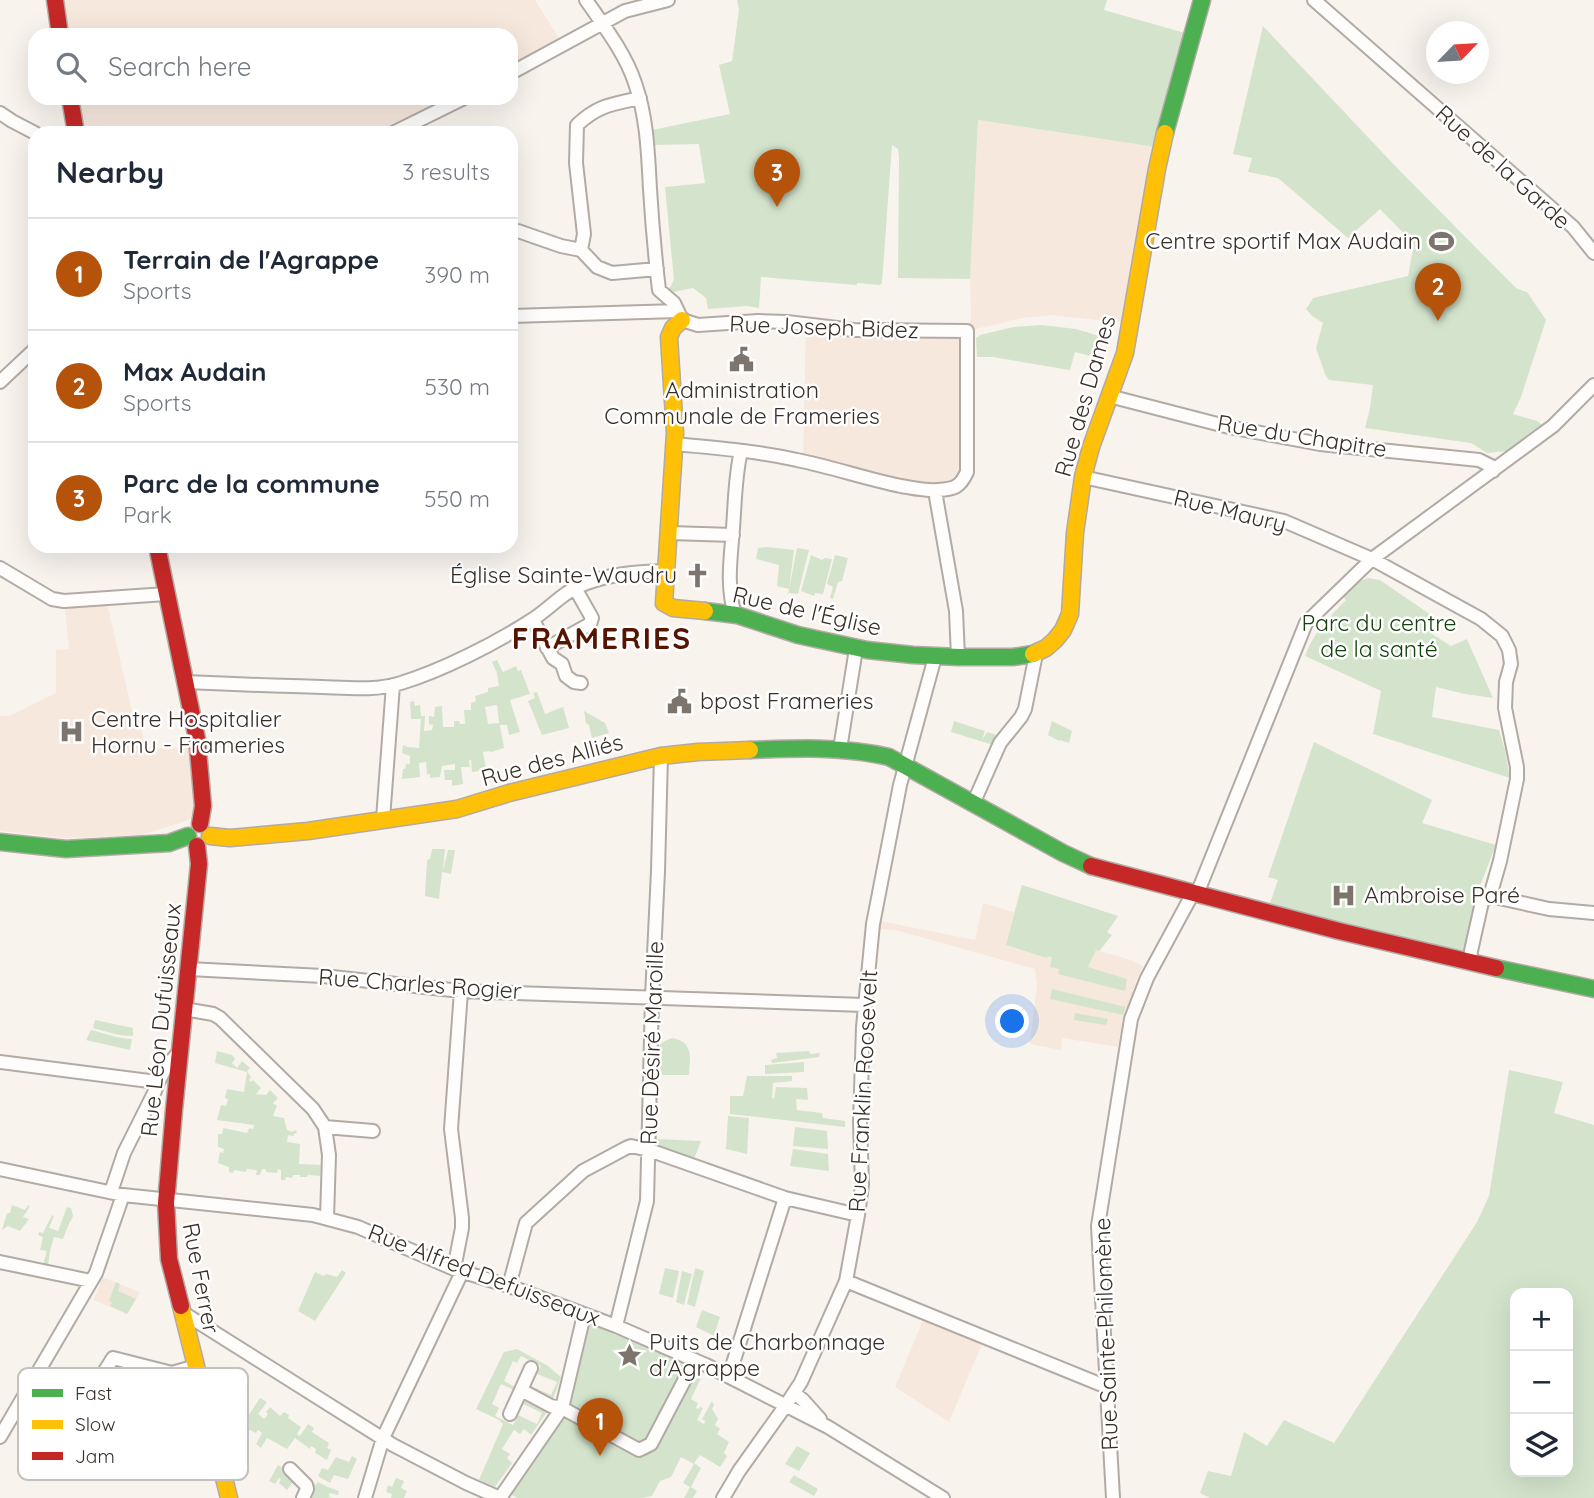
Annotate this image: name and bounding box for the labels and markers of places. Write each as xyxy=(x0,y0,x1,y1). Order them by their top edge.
pin: 3 xyxy=(754,149,800,207)
place label: Centre sportif Max Audain xyxy=(1145,226,1421,255)
sports icon: Centre sportif Max Audain xyxy=(1427,227,1455,255)
pin: 2 xyxy=(1415,263,1461,321)
public building icon: Administration Communale de Frameries xyxy=(728,346,756,374)
place label: Administration Communale de Frameries xyxy=(604,375,880,430)
place label: Église Sainte-Waudru xyxy=(450,560,677,589)
church icon: Église Sainte-Waudru xyxy=(683,561,711,589)
place label: bpost Frameries xyxy=(700,686,874,715)
public building icon: bpost Frameries xyxy=(666,687,694,715)
place label: Centre Hospitalier Hornu - Frameries xyxy=(91,704,285,759)
hospital icon: Centre Hospitalier Hornu - Frameries xyxy=(57,718,85,746)
place label: Ambroise Paré xyxy=(1364,880,1520,909)
hospital icon: Ambroise Paré xyxy=(1330,881,1358,909)
place label: Puits de Charbonnage d'Agrappe xyxy=(649,1327,885,1382)
place icon: Puits de Charbonnage d'Agrappe xyxy=(615,1341,643,1369)
pin: 1 xyxy=(577,1398,623,1456)

